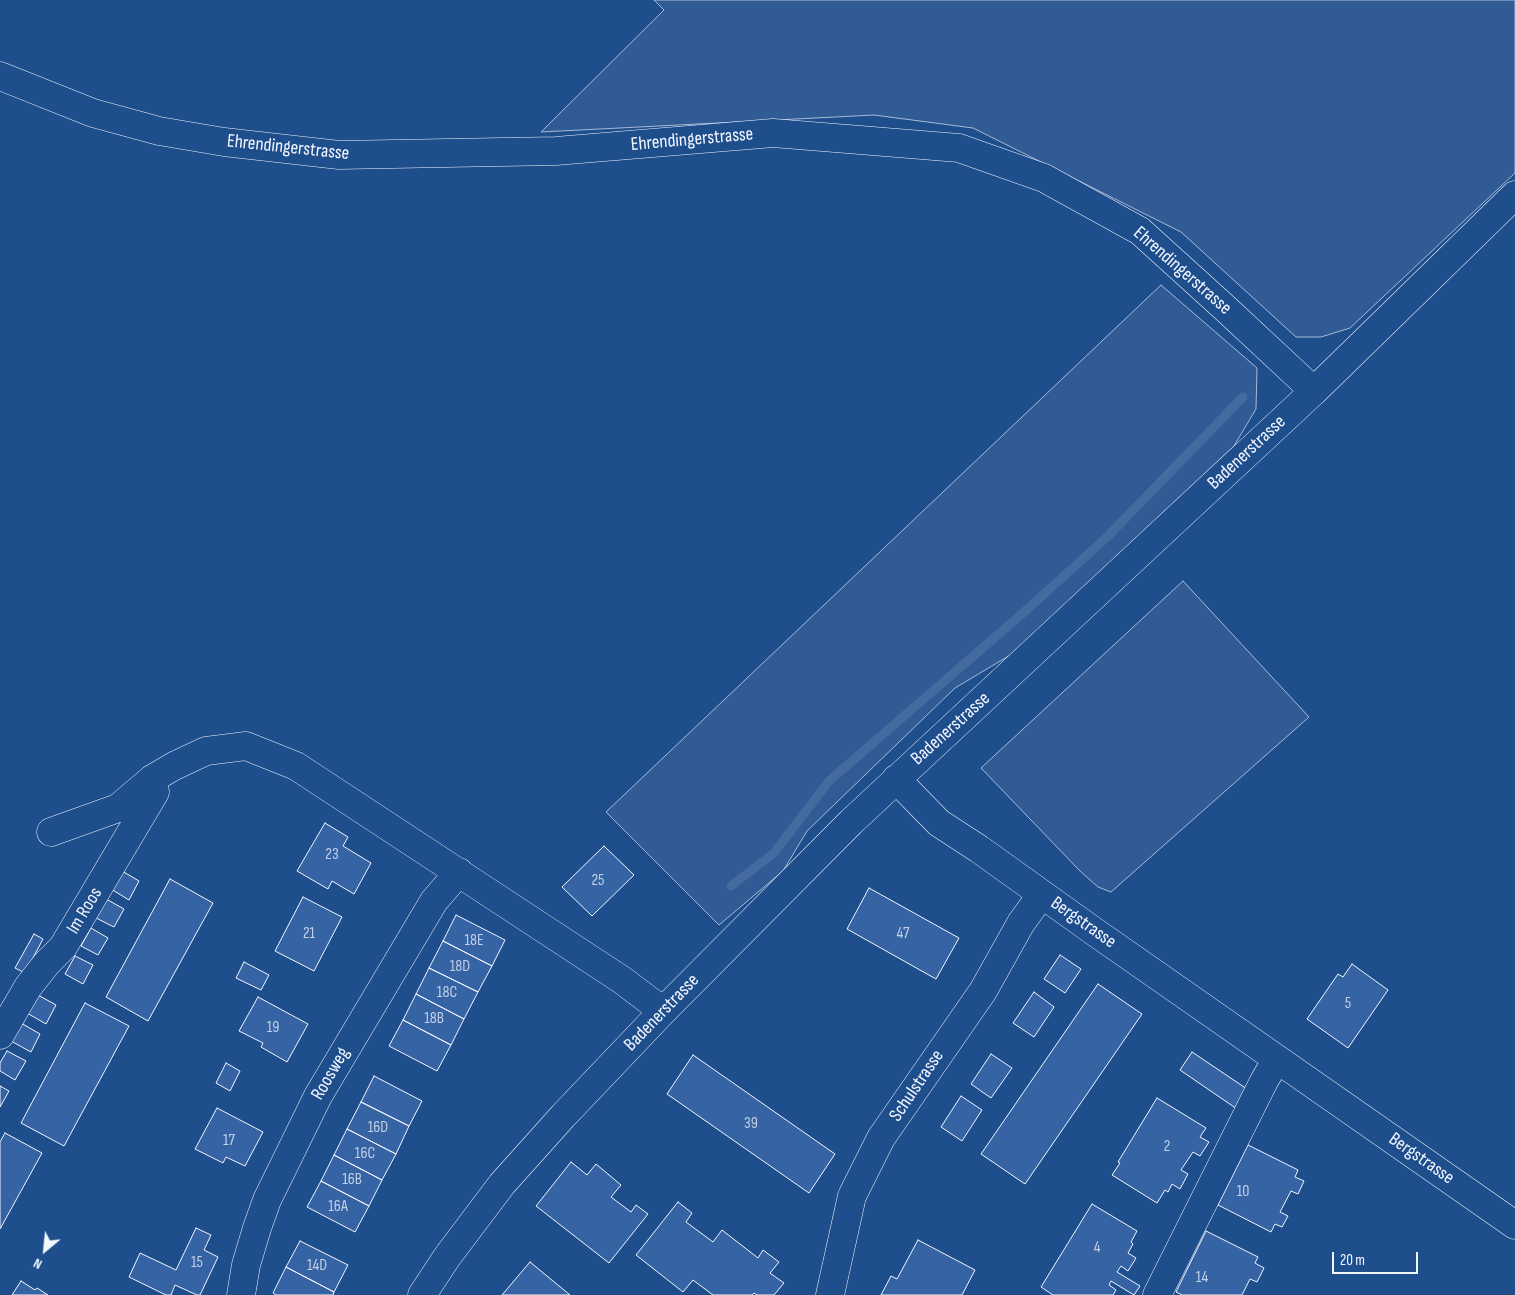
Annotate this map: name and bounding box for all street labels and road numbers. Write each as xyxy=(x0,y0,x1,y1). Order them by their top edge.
street label: Ehrendingerstrasse xyxy=(630,123,754,157)
street label: Ehrendingerstrasse xyxy=(226,130,350,166)
street label: Ehrendingerstrasse xyxy=(1128,222,1236,320)
street label: Badenerstrasse xyxy=(1203,411,1291,495)
street label: Badenerstrasse xyxy=(907,688,995,770)
street label: Im Roos xyxy=(62,884,108,938)
street label: Bergstrasse xyxy=(1046,892,1120,954)
street label: Badenerstrasse xyxy=(620,970,704,1056)
street label: Roosweg xyxy=(307,1044,355,1104)
street label: Schulstrasse xyxy=(885,1046,949,1126)
street label: Bergstrasse xyxy=(1384,1128,1458,1190)

